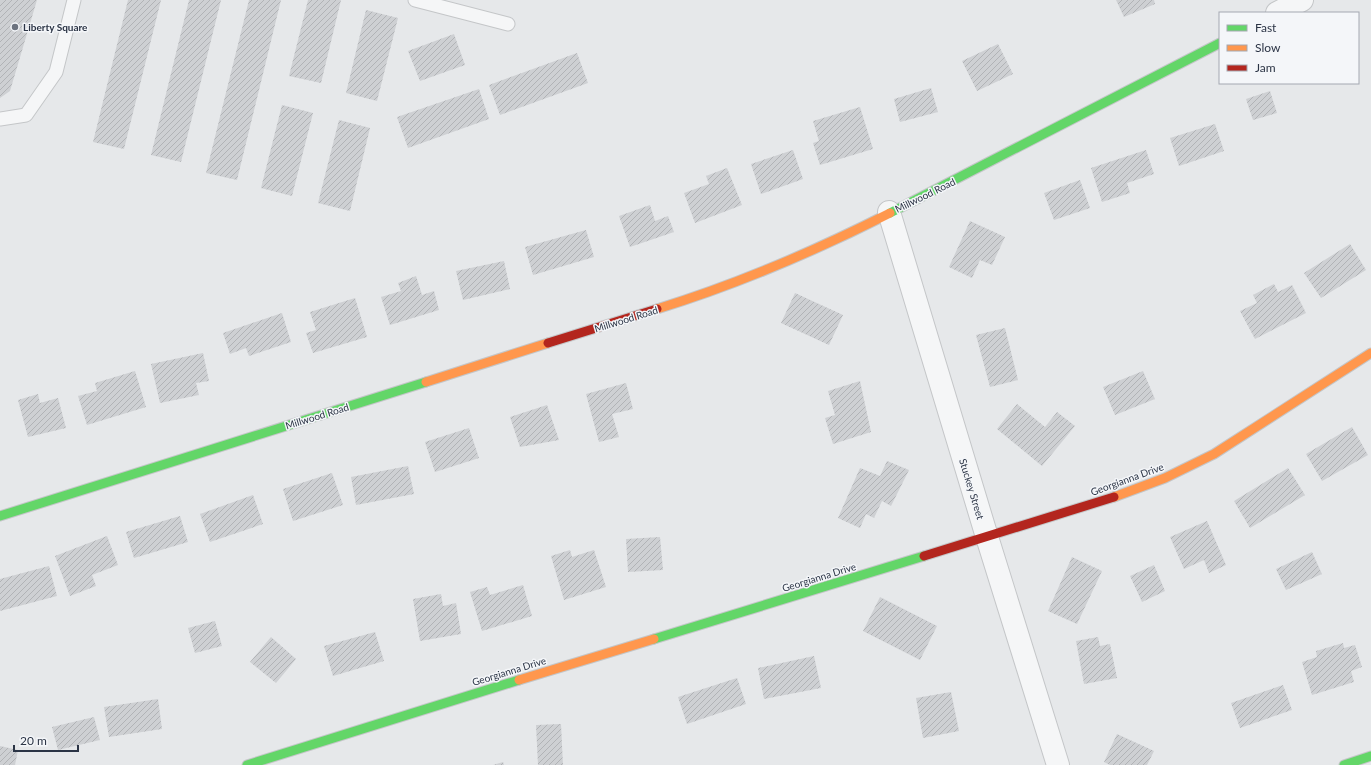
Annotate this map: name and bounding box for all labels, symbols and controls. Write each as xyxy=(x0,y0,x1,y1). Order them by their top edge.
legend xyxy=(1219,12,1359,84)
text: Fast xyxy=(1255,20,1277,35)
place label: Liberty Square xyxy=(23,21,88,33)
marker: Liberty Square xyxy=(10,22,20,32)
text: Slow xyxy=(1255,40,1281,55)
text: Jam xyxy=(1255,60,1276,75)
street label: Millwood Road xyxy=(893,175,957,215)
street label: Millwood Road xyxy=(593,304,659,334)
street label: Millwood Road xyxy=(284,401,350,431)
street label: Stuckey Street xyxy=(957,457,987,521)
street label: Georgianna Drive xyxy=(1089,460,1165,498)
street label: Georgianna Drive xyxy=(781,560,857,594)
street label: Georgianna Drive xyxy=(471,654,547,688)
scale bar xyxy=(14,727,78,753)
text: 20 m xyxy=(20,733,47,748)

